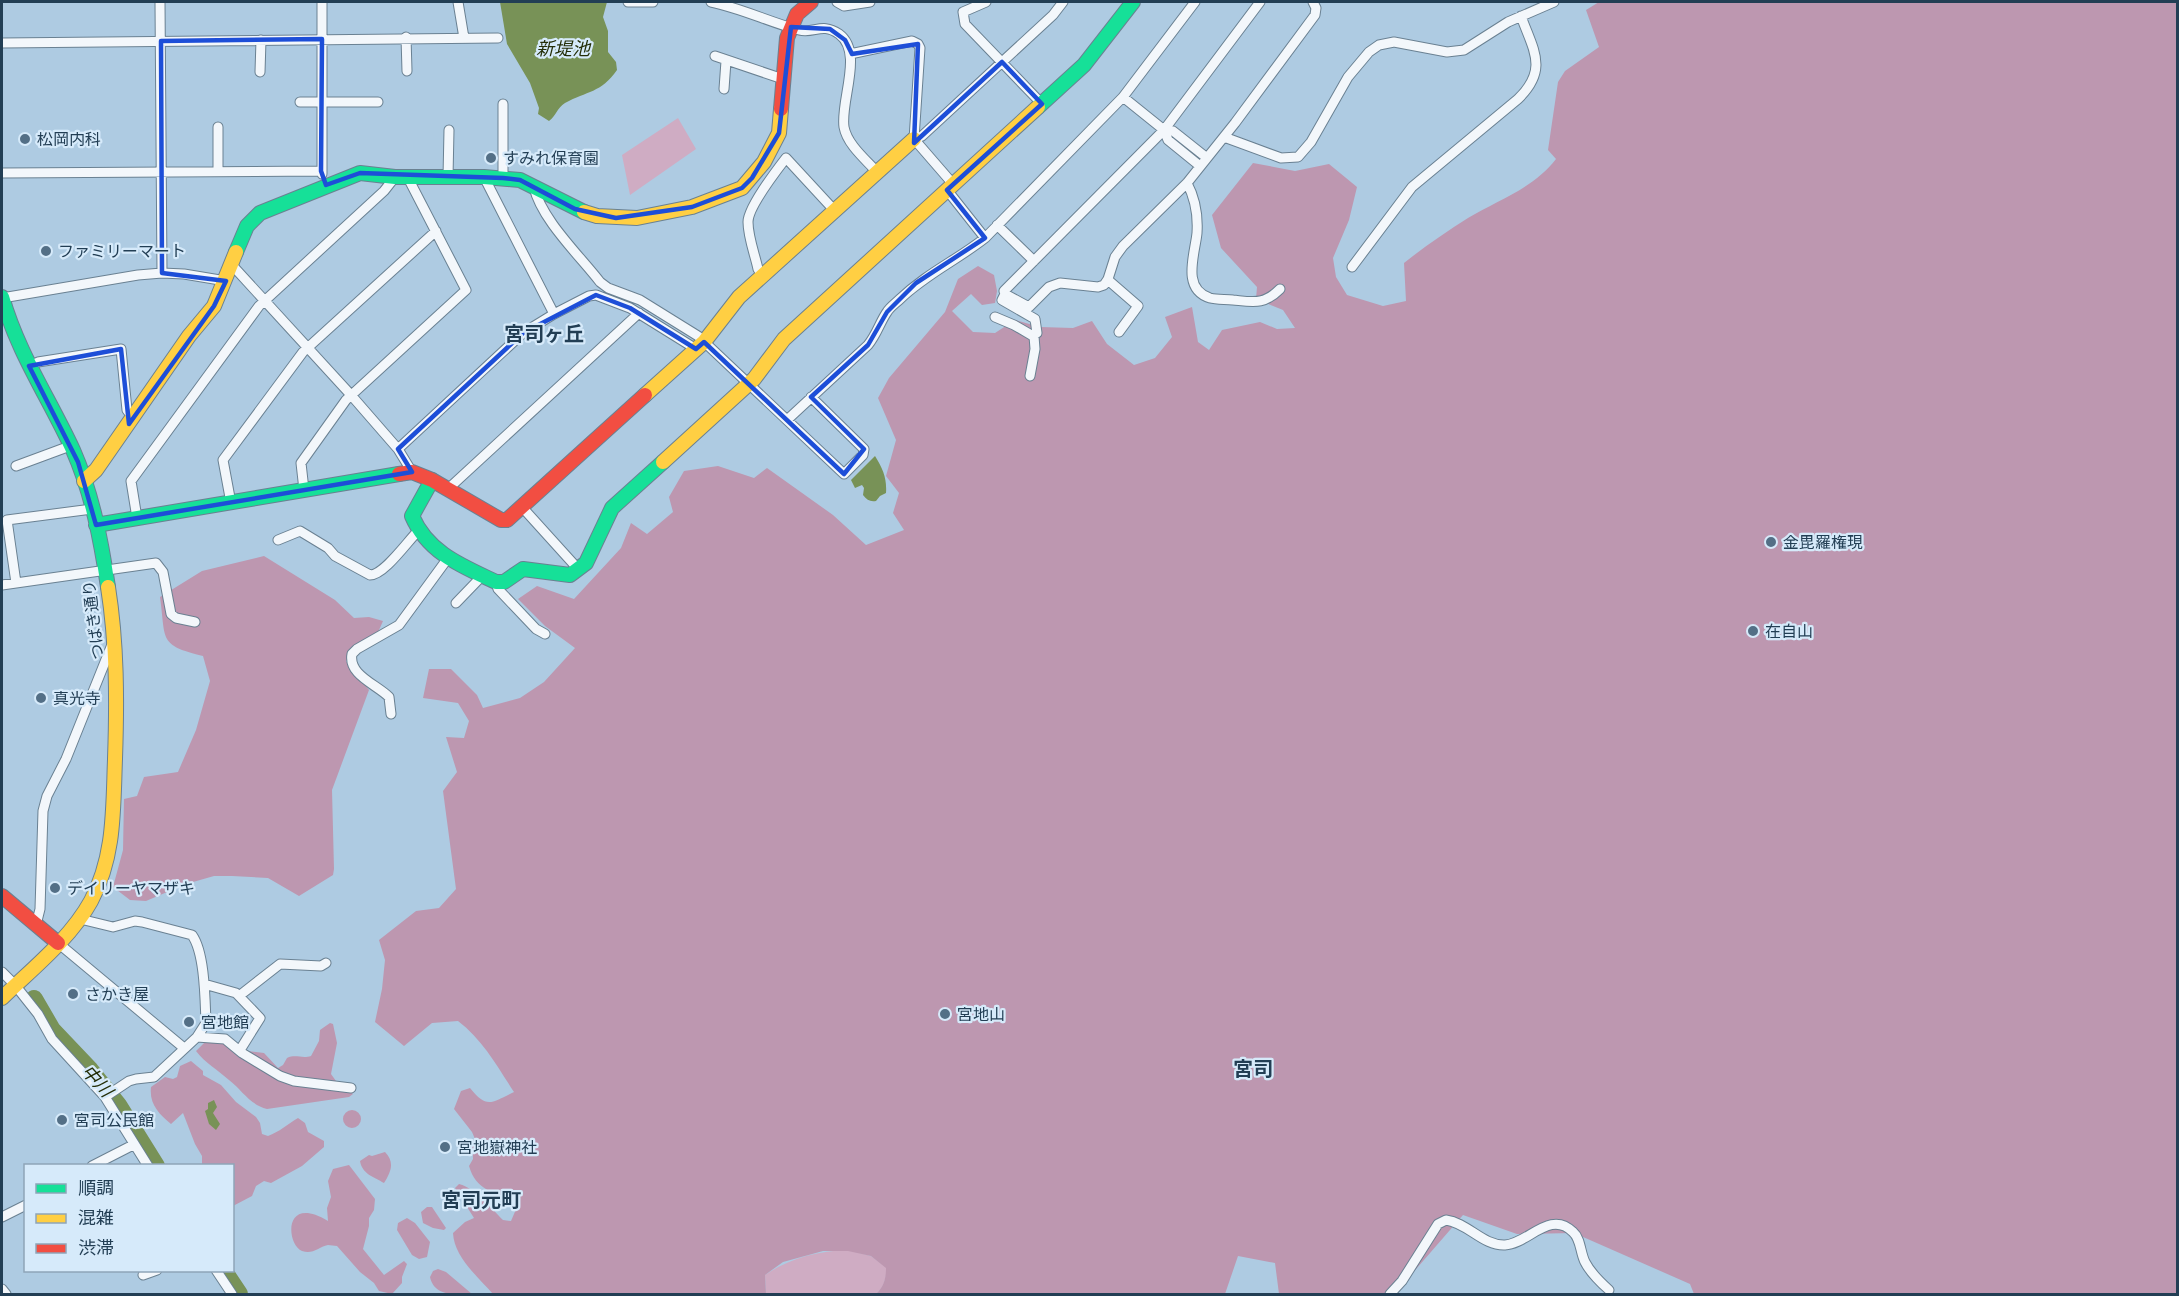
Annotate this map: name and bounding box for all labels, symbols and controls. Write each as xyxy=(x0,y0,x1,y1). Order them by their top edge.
water label: 新堤池 xyxy=(536,38,592,60)
place label: 松岡内科 xyxy=(37,130,101,149)
marker: 松岡内科 xyxy=(18,132,32,146)
place label: すみれ保育園 xyxy=(503,149,599,168)
marker: すみれ保育園 xyxy=(484,151,498,165)
place label: ファミリーマート xyxy=(58,242,186,261)
marker: ファミリーマート xyxy=(39,244,53,258)
district label: 宮司ヶ丘 xyxy=(504,322,584,346)
place label: 金毘羅権現 xyxy=(1783,533,1863,552)
marker: 金毘羅権現 xyxy=(1764,535,1778,549)
street label: つばき通り xyxy=(79,579,108,661)
place label: 在自山 xyxy=(1765,622,1813,641)
marker: 在自山 xyxy=(1746,624,1760,638)
place label: 真光寺 xyxy=(53,689,101,708)
marker: 真光寺 xyxy=(34,691,48,705)
place label: デイリーヤマザキ xyxy=(67,879,195,898)
marker: デイリーヤマザキ xyxy=(48,881,62,895)
place label: さかき屋 xyxy=(85,985,149,1004)
marker: さかき屋 xyxy=(66,987,80,1001)
place label: 宮地山 xyxy=(957,1005,1005,1024)
marker: 宮地山 xyxy=(938,1007,952,1021)
place label: 宮地館 xyxy=(201,1013,249,1032)
marker: 宮地館 xyxy=(182,1015,196,1029)
district label: 宮司 xyxy=(1233,1057,1273,1081)
water label: 中川 xyxy=(77,1060,119,1103)
place label: 宮司公民館 xyxy=(74,1111,154,1130)
marker: 宮司公民館 xyxy=(55,1113,69,1127)
place label: 宮地嶽神社 xyxy=(457,1138,537,1157)
marker: 宮地嶽神社 xyxy=(438,1140,452,1154)
legend xyxy=(24,1164,234,1272)
text: 順調 xyxy=(78,1177,114,1199)
district label: 宮司元町 xyxy=(441,1188,521,1212)
text: 混雑 xyxy=(78,1207,114,1229)
text: 渋滞 xyxy=(78,1237,114,1259)

